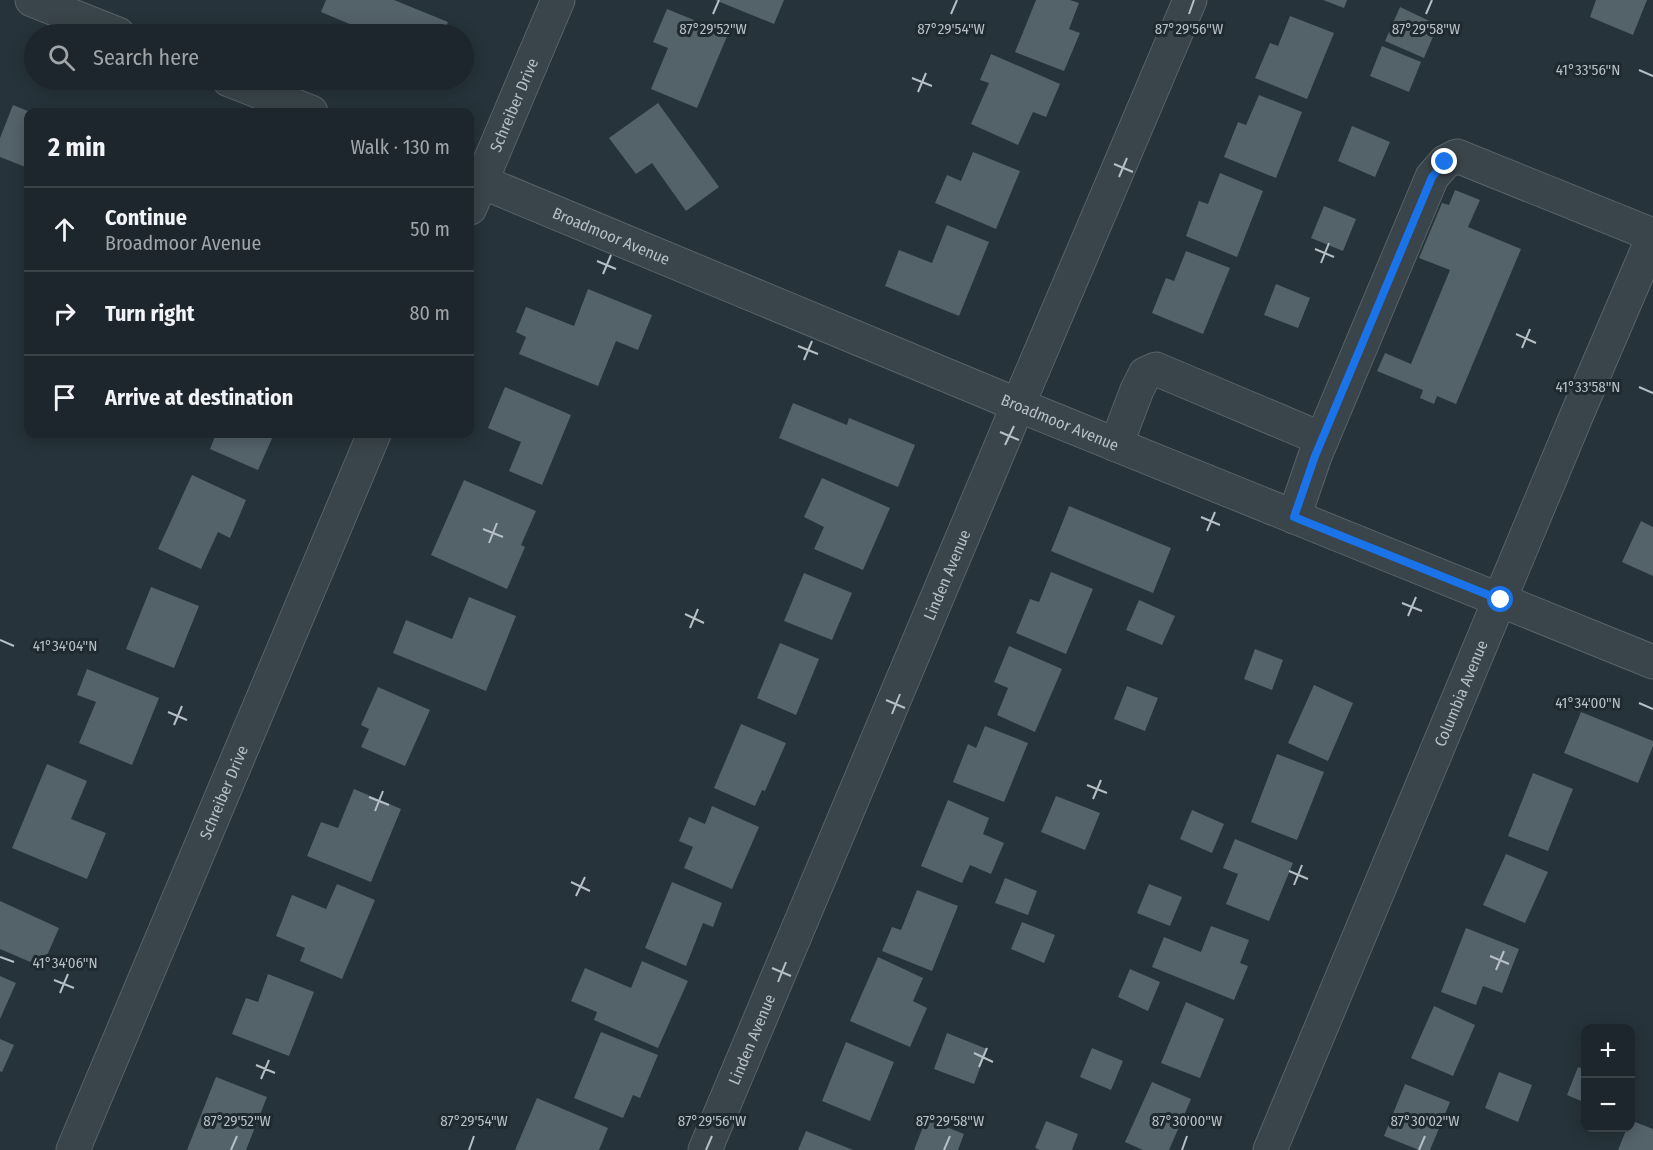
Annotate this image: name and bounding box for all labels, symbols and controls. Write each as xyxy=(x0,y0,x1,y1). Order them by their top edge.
text: 87°29'52"W xyxy=(679,20,747,38)
text: 87°29'54"W xyxy=(917,20,985,38)
text: 87°29'56"W xyxy=(1155,20,1223,38)
text: 87°29'58"W xyxy=(1392,20,1460,38)
search box xyxy=(24,24,474,90)
icon: search xyxy=(45,41,78,74)
text: Search here xyxy=(93,44,199,71)
street label: Schreiber Drive xyxy=(485,55,542,155)
text: 41°33'56"N xyxy=(1556,61,1620,79)
text: 2 min xyxy=(48,132,106,163)
text: Walk · 130 m xyxy=(350,135,450,159)
route end xyxy=(1431,148,1457,174)
street label: Broadmoor Avenue xyxy=(550,203,673,269)
text: Continue xyxy=(105,204,187,231)
icon: ahead xyxy=(48,213,81,246)
text: 50 m xyxy=(410,217,450,241)
text: Broadmoor Avenue xyxy=(105,231,261,255)
icon: right xyxy=(48,297,81,330)
text: Turn right xyxy=(105,300,194,327)
text: 80 m xyxy=(410,301,450,325)
text: 41°33'58"N xyxy=(1556,378,1620,396)
icon: arrive xyxy=(48,381,81,414)
text: Arrive at destination xyxy=(105,384,293,411)
street label: Broadmoor Avenue xyxy=(999,390,1122,454)
street label: Linden Avenue xyxy=(919,527,974,623)
route start xyxy=(1487,586,1513,612)
text: 41°34'04"N xyxy=(33,637,97,655)
street label: Columbia Avenue xyxy=(1430,637,1491,749)
text: 41°34'00"N xyxy=(1555,694,1621,712)
street label: Schreiber Drive xyxy=(195,742,252,842)
text: 41°34'06"N xyxy=(32,954,98,972)
street label: Linden Avenue xyxy=(724,991,779,1087)
map controls xyxy=(1581,1024,1635,1132)
button: + xyxy=(1581,1024,1635,1078)
button: − xyxy=(1581,1078,1635,1132)
text: 87°29'52"W xyxy=(203,1112,271,1130)
text: 87°29'54"W xyxy=(440,1112,508,1130)
text: 87°29'56"W xyxy=(678,1112,746,1130)
text: 87°29'58"W xyxy=(916,1112,984,1130)
text: 87°30'00"W xyxy=(1152,1112,1222,1130)
text: 87°30'02"W xyxy=(1390,1112,1460,1130)

